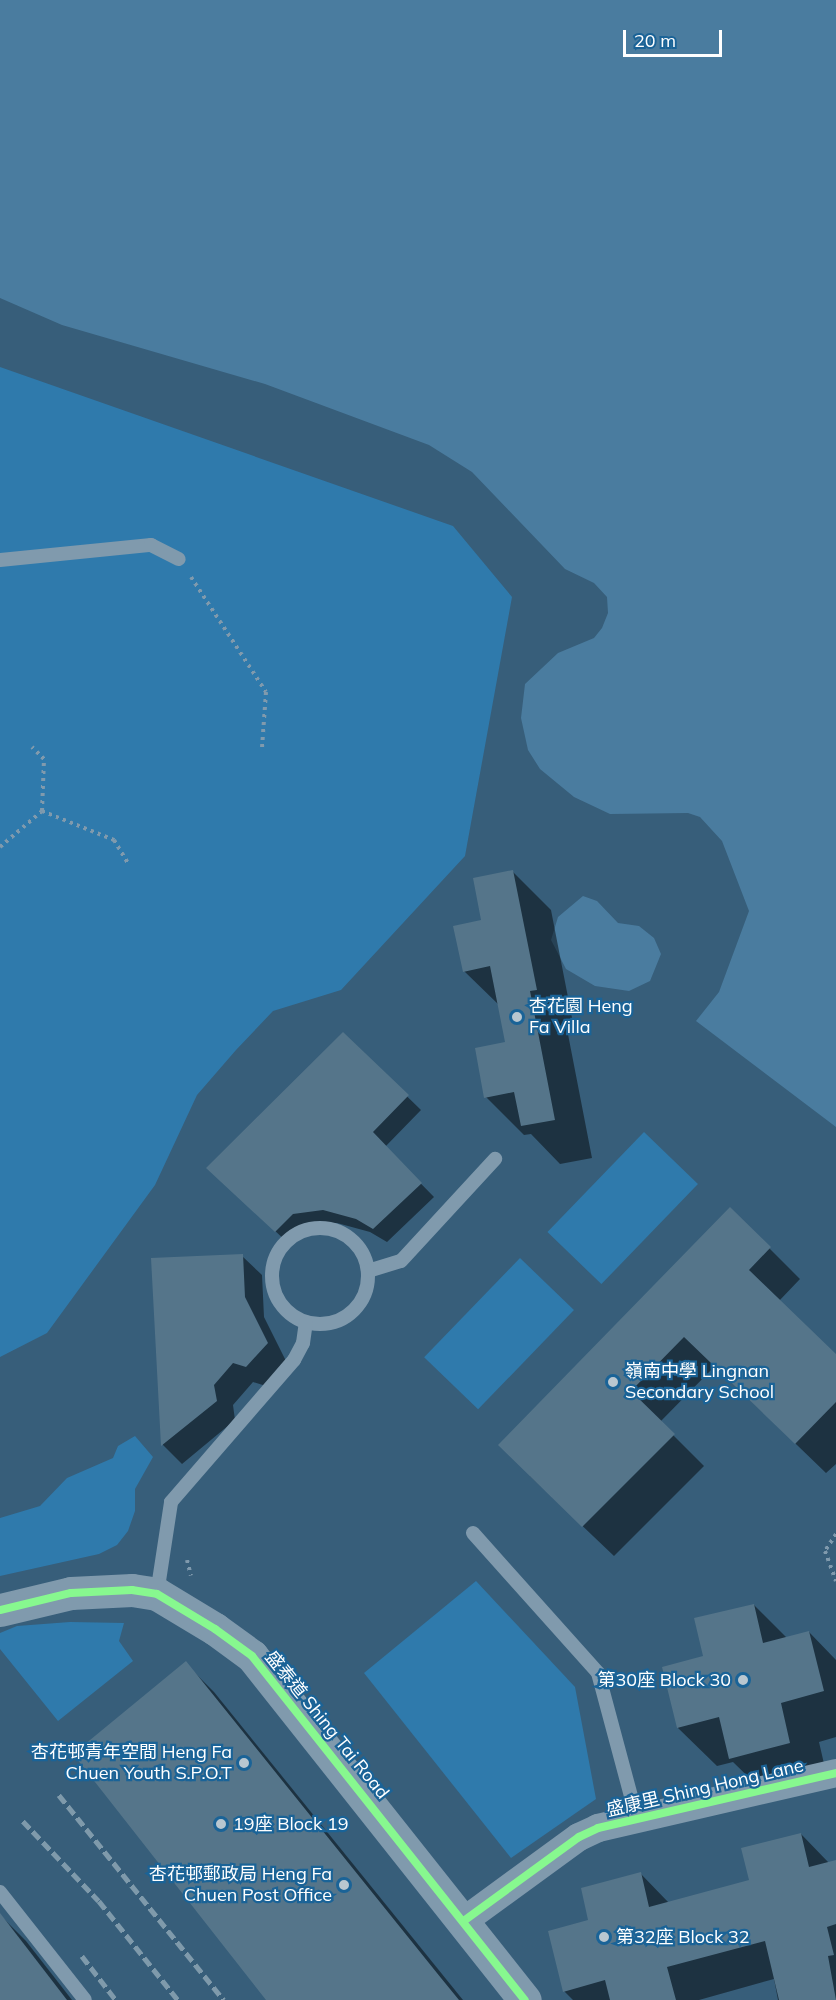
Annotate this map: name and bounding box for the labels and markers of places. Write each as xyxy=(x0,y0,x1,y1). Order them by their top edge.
place label: 杏花園 Heng Fa Villa xyxy=(529,996,633,1038)
marker: 杏花園 Heng Fa Villa xyxy=(510,1010,524,1024)
place label: 嶺南中學 Lingnan Secondary School xyxy=(625,1361,774,1404)
marker: 嶺南中學 Lingnan Secondary School xyxy=(606,1375,620,1389)
place label: 第30座 Block 30 xyxy=(597,1669,731,1691)
marker: 第30座 Block 30 xyxy=(736,1673,750,1687)
place label: 杏花邨青年空間 Heng Fa Chuen Youth S.P.O.T xyxy=(31,1742,232,1784)
marker: 杏花邨青年空間 Heng Fa Chuen Youth S.P.O.T xyxy=(237,1756,251,1770)
place label: 19座 Block 19 xyxy=(233,1813,349,1835)
marker: 19座 Block 19 xyxy=(214,1817,228,1831)
place label: 杏花邨郵政局 Heng Fa Chuen Post Office xyxy=(149,1864,332,1906)
marker: 杏花邨郵政局 Heng Fa Chuen Post Office xyxy=(337,1878,351,1892)
place label: 第32座 Block 32 xyxy=(616,1926,750,1948)
marker: 第32座 Block 32 xyxy=(597,1930,611,1944)

